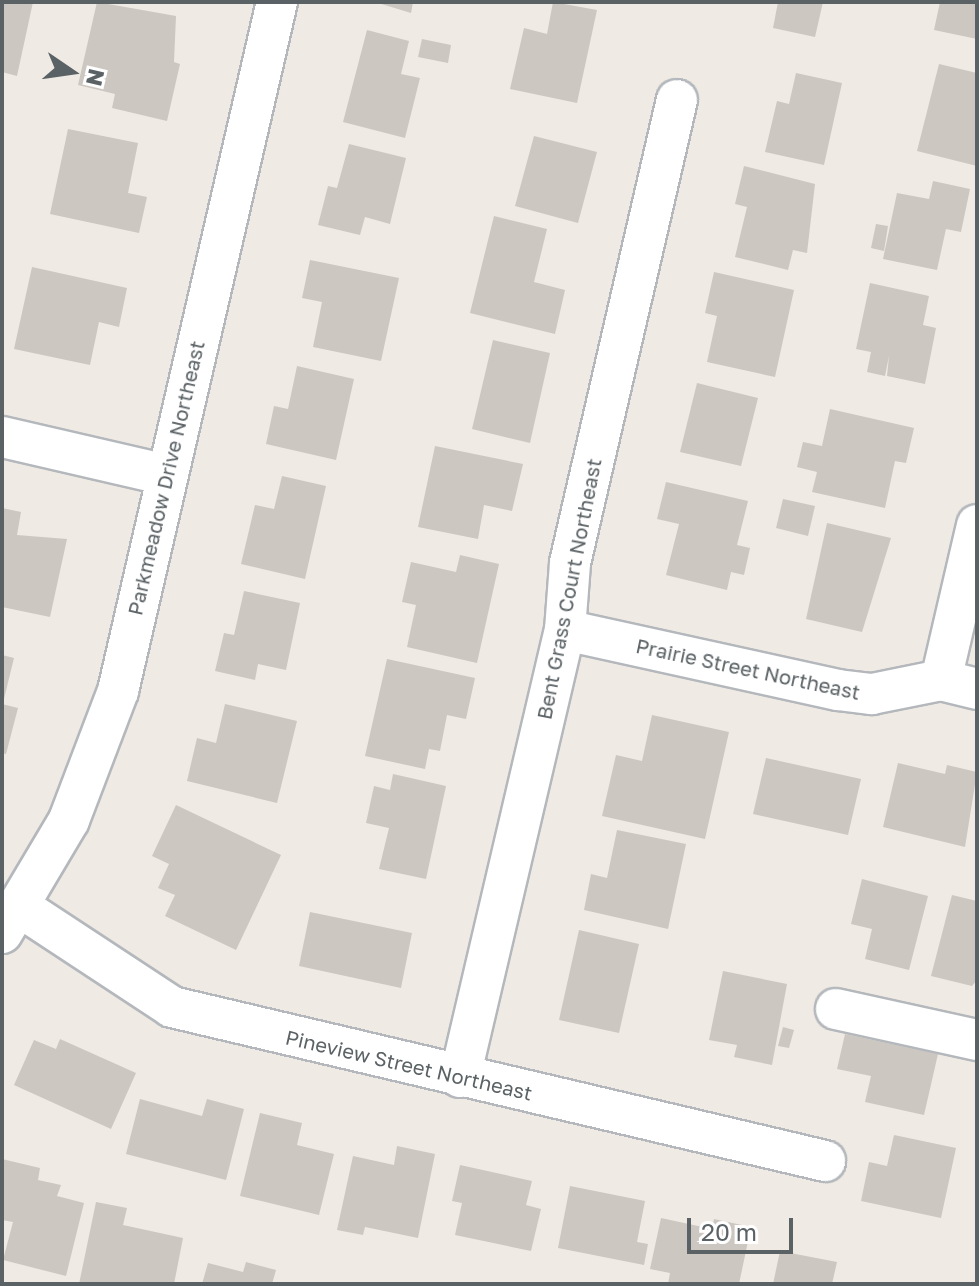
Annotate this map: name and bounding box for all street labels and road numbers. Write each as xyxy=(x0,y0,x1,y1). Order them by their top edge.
street label: Parkmeadow Drive Northeast xyxy=(123,338,209,618)
street label: Bent Grass Court Northeast xyxy=(532,456,606,722)
street label: Prairie Street Northeast xyxy=(634,634,862,704)
street label: Pineview Street Northeast xyxy=(283,1025,535,1105)

